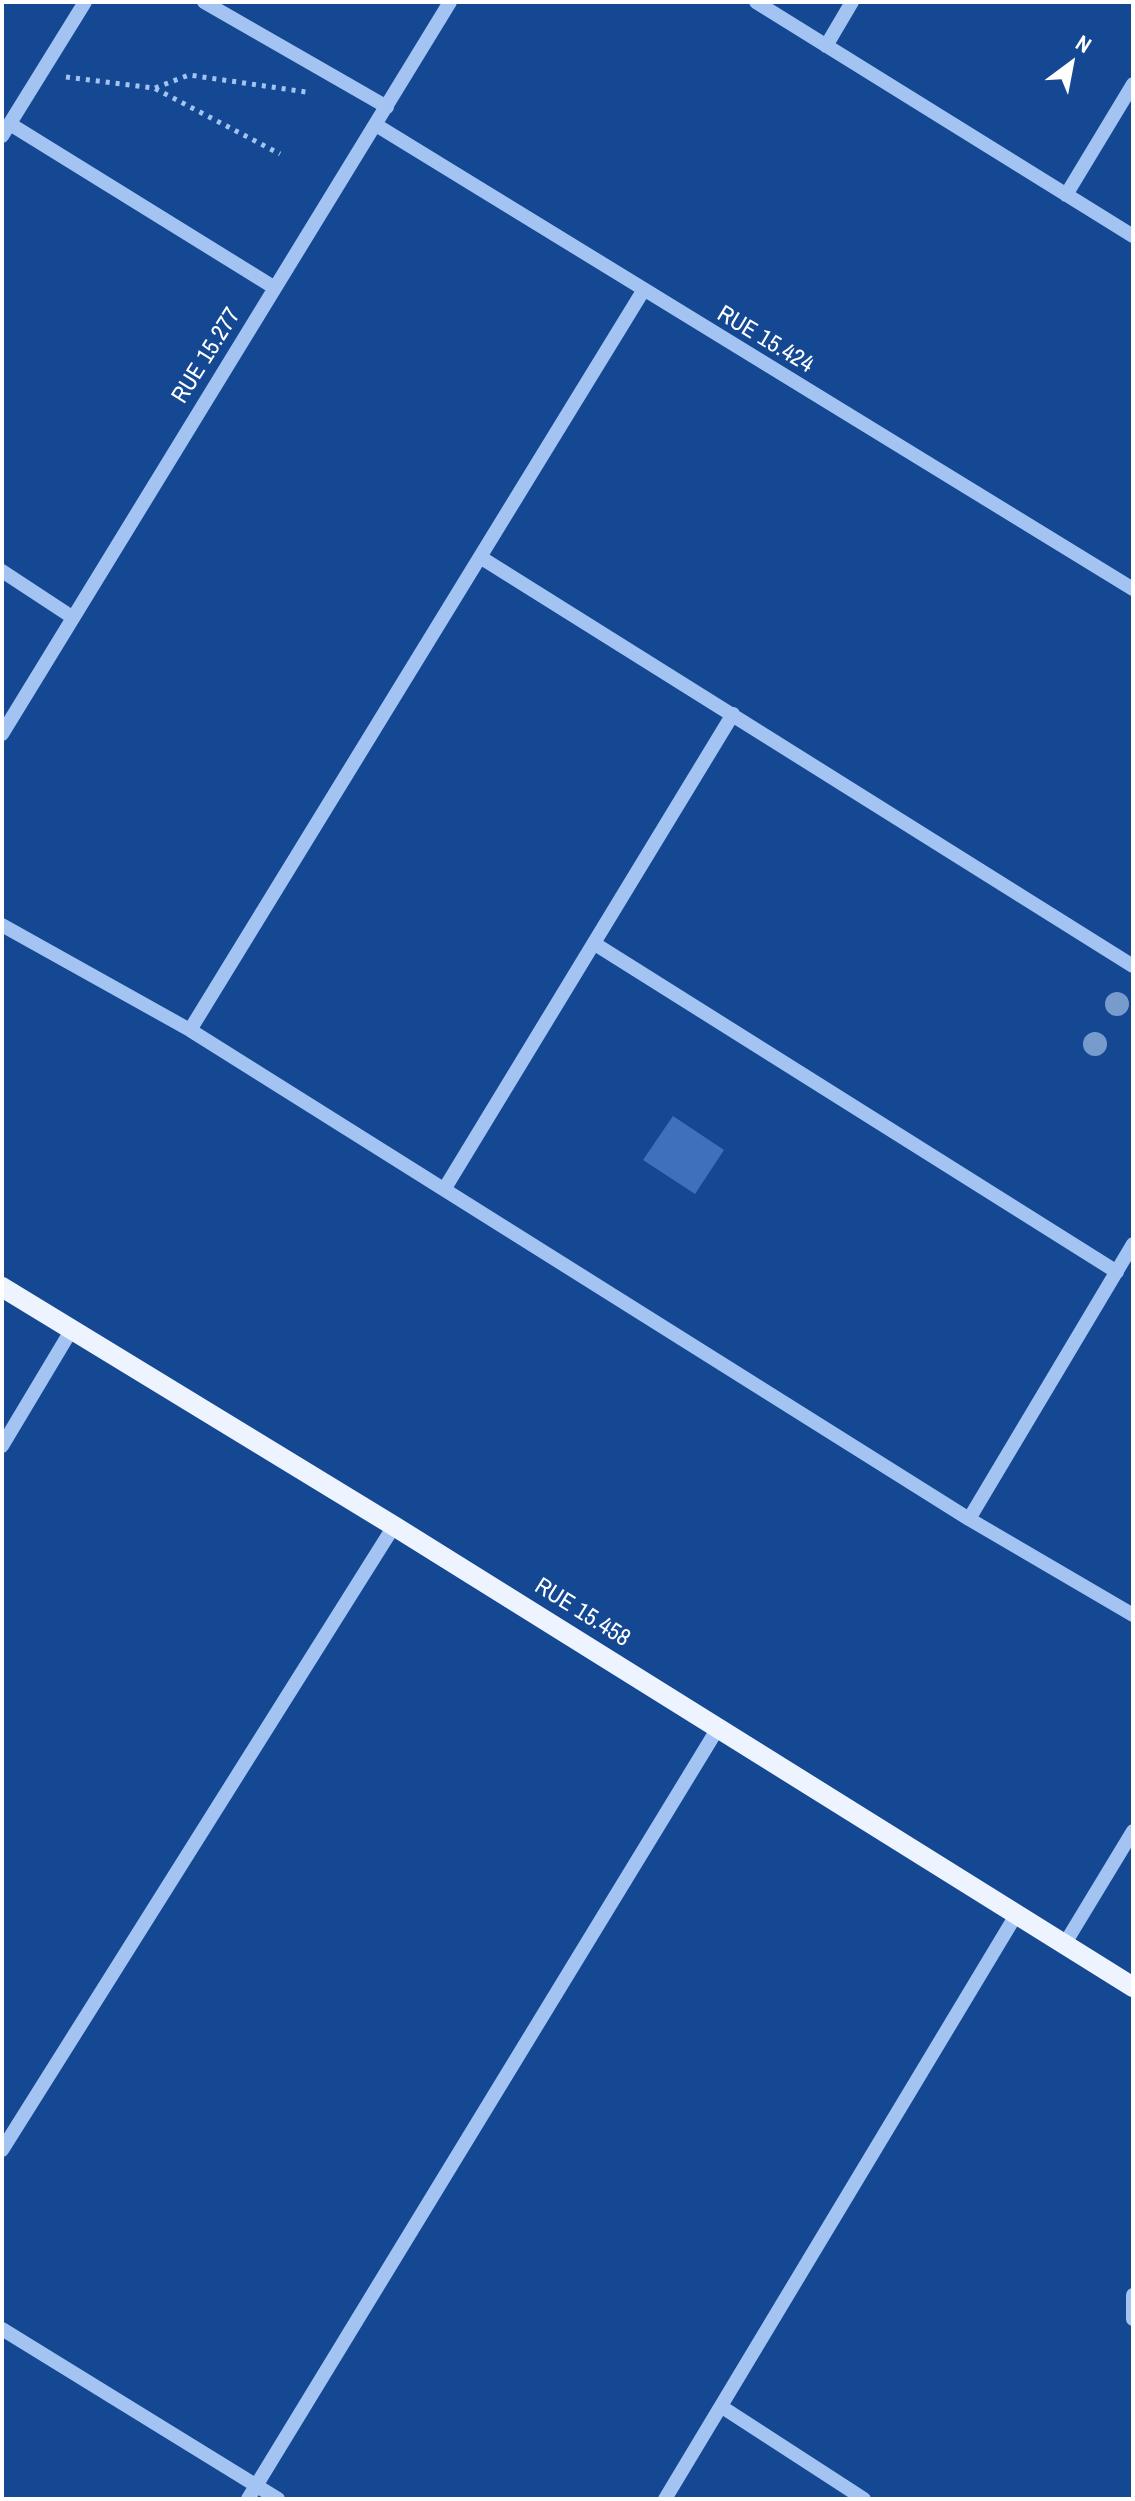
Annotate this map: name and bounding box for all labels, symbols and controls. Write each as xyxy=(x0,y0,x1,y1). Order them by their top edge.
north arrow xyxy=(1031,24,1111,104)
text: N xyxy=(1070,27,1097,60)
street label: RUE 15.424 xyxy=(712,300,818,380)
street label: RUE 15.277 xyxy=(166,303,248,409)
street label: RUE 15.458 xyxy=(529,1572,635,1654)

